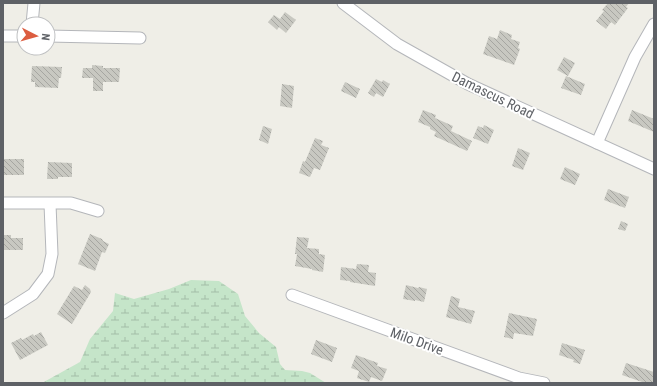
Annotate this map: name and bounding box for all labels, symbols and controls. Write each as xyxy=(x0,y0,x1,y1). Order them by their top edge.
north arrow xyxy=(16,16,56,56)
text: N xyxy=(39,33,52,41)
street label: Damascus Road xyxy=(449,68,537,122)
street label: Milo Drive xyxy=(388,324,446,358)

